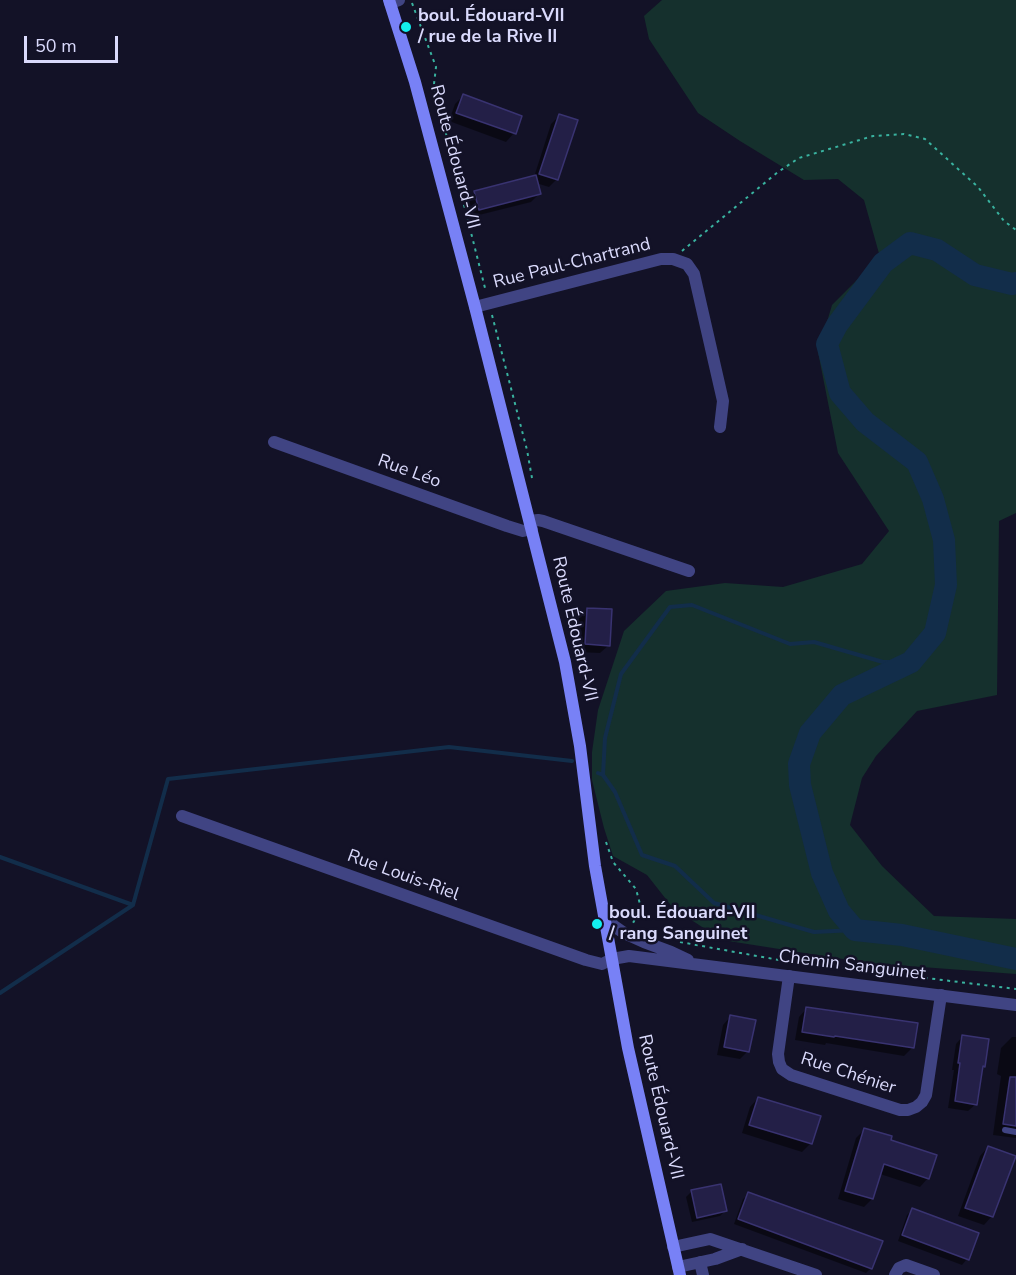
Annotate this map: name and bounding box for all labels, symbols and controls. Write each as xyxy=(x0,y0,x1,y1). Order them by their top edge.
place label: boul. Édouard-VII / rue de la Rive II xyxy=(418,6,565,48)
marker: boul. Édouard-VII / rue de la Rive II xyxy=(399,20,413,34)
scale bar xyxy=(27,24,122,62)
text: 50 m xyxy=(35,34,77,58)
street label: Route Édouard-VII xyxy=(424,83,484,231)
street label: Rue Paul-Chartrand xyxy=(491,234,653,294)
street label: Rue Léo xyxy=(374,451,444,493)
street label: Route Édouard-VII xyxy=(547,554,601,704)
street label: Rue Louis-Riel xyxy=(344,846,462,906)
place label: boul. Édouard-VII / rang Sanguinet xyxy=(609,903,756,946)
marker: boul. Édouard-VII / rang Sanguinet xyxy=(590,917,604,931)
street label: Chemin Sanguinet xyxy=(777,946,927,986)
street label: Route Édouard-VII xyxy=(633,1032,687,1182)
street label: Rue Chénier xyxy=(798,1048,898,1100)

